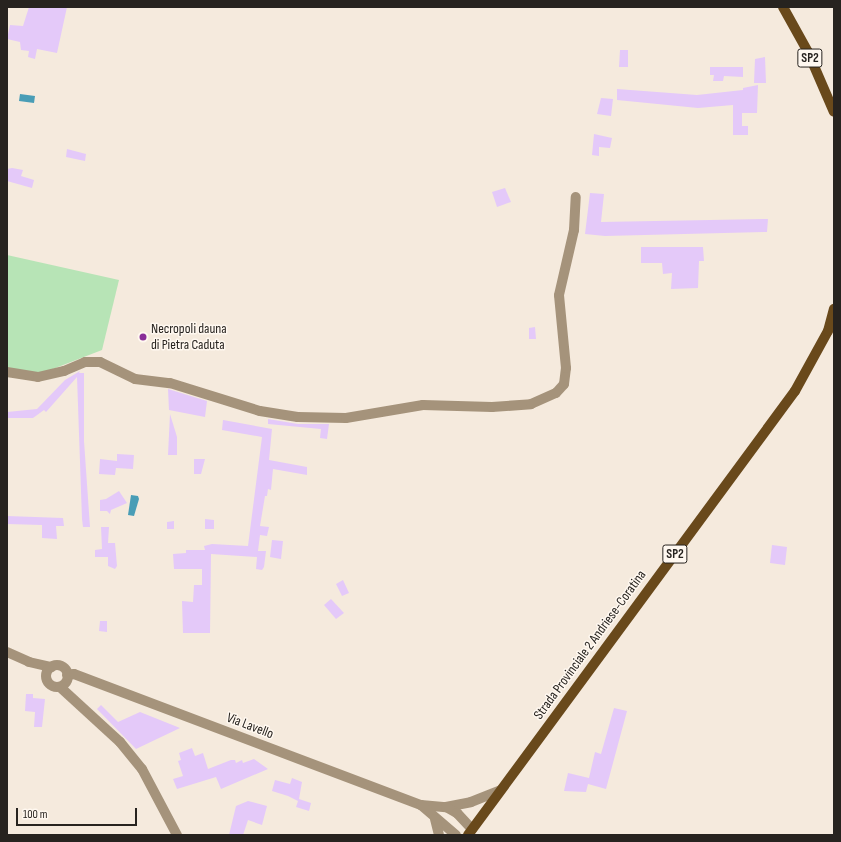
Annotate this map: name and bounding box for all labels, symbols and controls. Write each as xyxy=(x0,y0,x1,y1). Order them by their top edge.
road number: SP2 xyxy=(797,47,823,69)
place label: Necropoli dauna di Pietra Caduta xyxy=(151,321,227,354)
marker: Necropoli dauna di Pietra Caduta xyxy=(138,332,148,342)
road number: SP2 xyxy=(662,543,688,565)
street label: Strada Provinciale 2 Andriese-Coratina xyxy=(530,567,650,723)
street label: Via Lavello xyxy=(224,709,276,743)
scale bar xyxy=(18,800,139,826)
text: 100 m xyxy=(23,807,48,822)

